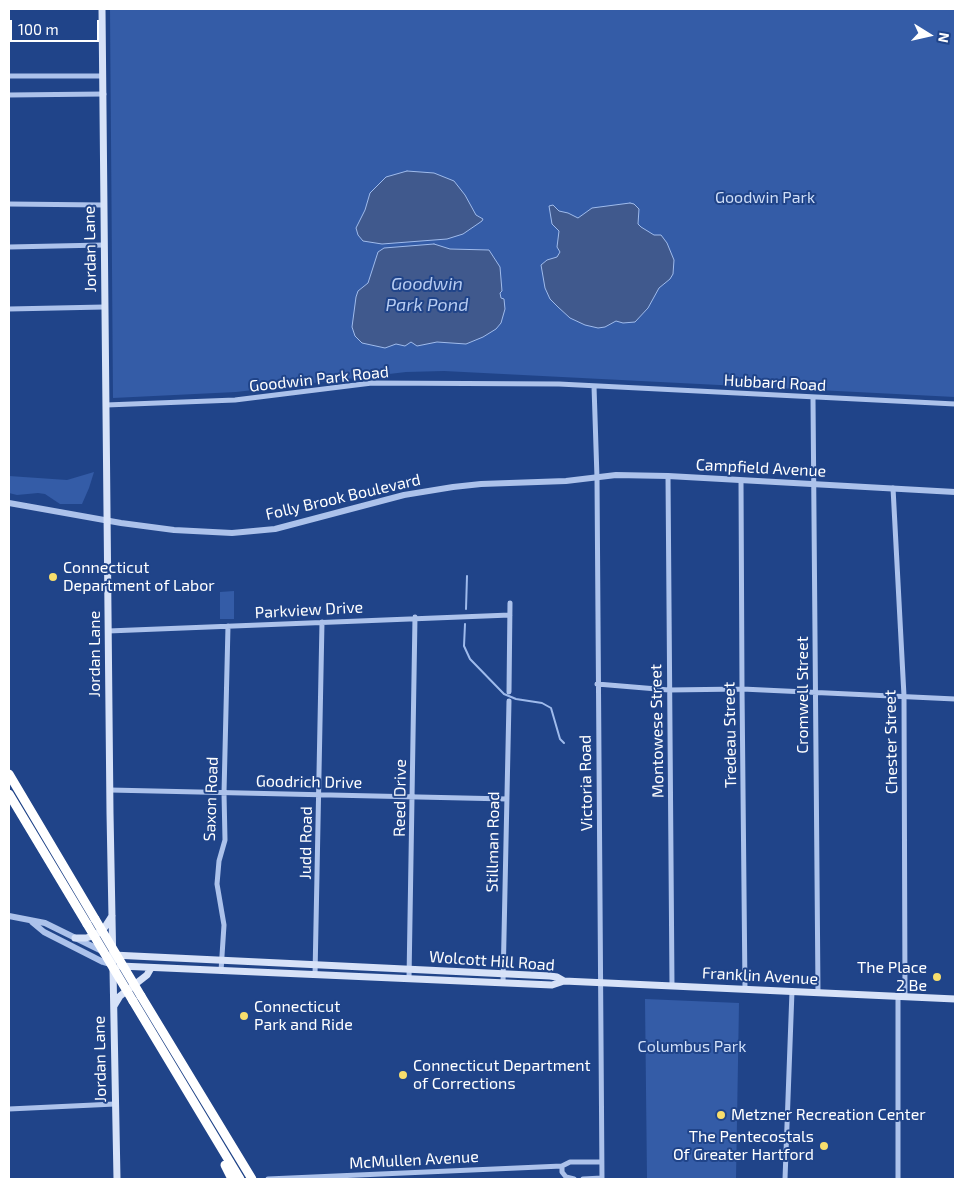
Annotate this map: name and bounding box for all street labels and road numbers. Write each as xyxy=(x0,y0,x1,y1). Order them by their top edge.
street label: Jordan Lane xyxy=(80,206,100,292)
street label: Goodwin Park Road xyxy=(248,362,390,396)
street label: Hubbard Road xyxy=(723,371,827,395)
street label: Campfield Avenue xyxy=(695,455,827,481)
street label: Folly Brook Boulevard xyxy=(264,470,422,524)
street label: Parkview Drive xyxy=(254,598,364,622)
street label: Jordan Lane xyxy=(85,611,105,697)
street label: Cromwell Street xyxy=(793,636,813,754)
street label: Montowese Street xyxy=(646,664,668,798)
street label: Tredeau Street xyxy=(719,682,741,788)
street label: Chester Street xyxy=(880,690,902,794)
street label: Victoria Road xyxy=(576,735,596,831)
street label: Saxon Road xyxy=(200,756,222,842)
street label: Reed Drive xyxy=(390,759,410,837)
street label: Goodrich Drive xyxy=(256,771,362,793)
street label: Stillman Road xyxy=(483,791,503,893)
street label: Judd Road xyxy=(296,806,316,880)
street label: Wolcott Hill Road xyxy=(429,947,555,975)
street label: Franklin Avenue xyxy=(701,963,819,989)
street label: Jordan Lane xyxy=(90,1016,110,1102)
street label: McMullen Avenue xyxy=(349,1147,479,1173)

